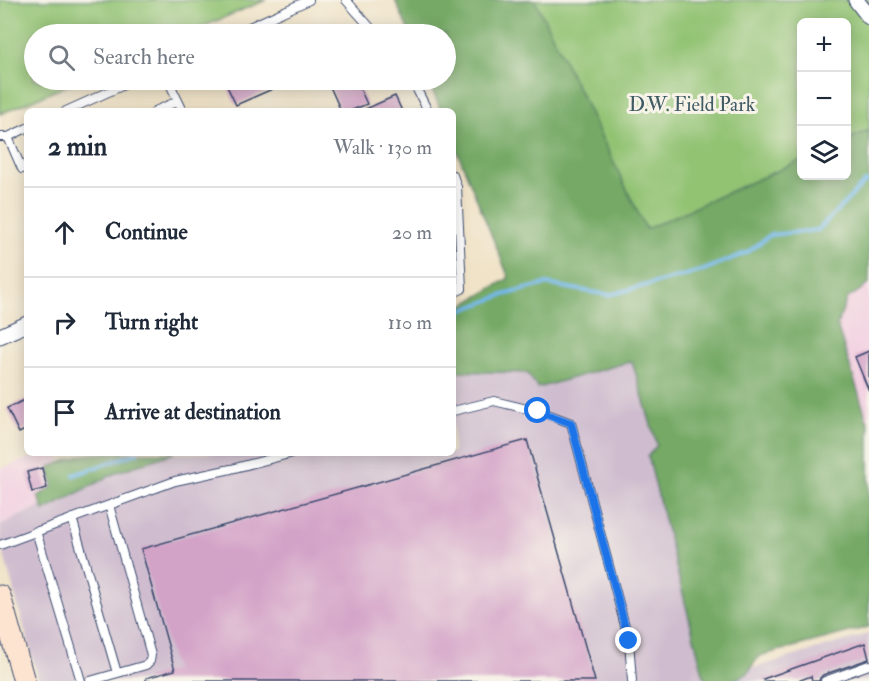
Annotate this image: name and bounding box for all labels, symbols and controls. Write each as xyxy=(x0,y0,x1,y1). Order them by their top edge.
map controls xyxy=(797,18,851,180)
button: + xyxy=(797,18,851,72)
search box xyxy=(24,24,456,90)
icon: search xyxy=(45,41,78,74)
text: Search here xyxy=(93,43,195,71)
button: − xyxy=(797,72,851,126)
park label: D.W. Field Park xyxy=(629,92,756,117)
button: layers xyxy=(797,126,851,180)
text: 2 min xyxy=(48,131,107,163)
text: Walk · 130 m xyxy=(333,135,432,160)
icon: ahead xyxy=(48,216,81,249)
text: Continue xyxy=(105,218,188,246)
text: 20 m xyxy=(392,220,432,245)
icon: right xyxy=(48,306,81,339)
text: Turn right xyxy=(105,308,198,336)
text: 110 m xyxy=(388,310,432,335)
icon: arrive xyxy=(48,396,81,429)
route start xyxy=(524,397,550,423)
text: Arrive at destination xyxy=(105,398,281,426)
route end xyxy=(615,627,641,653)

